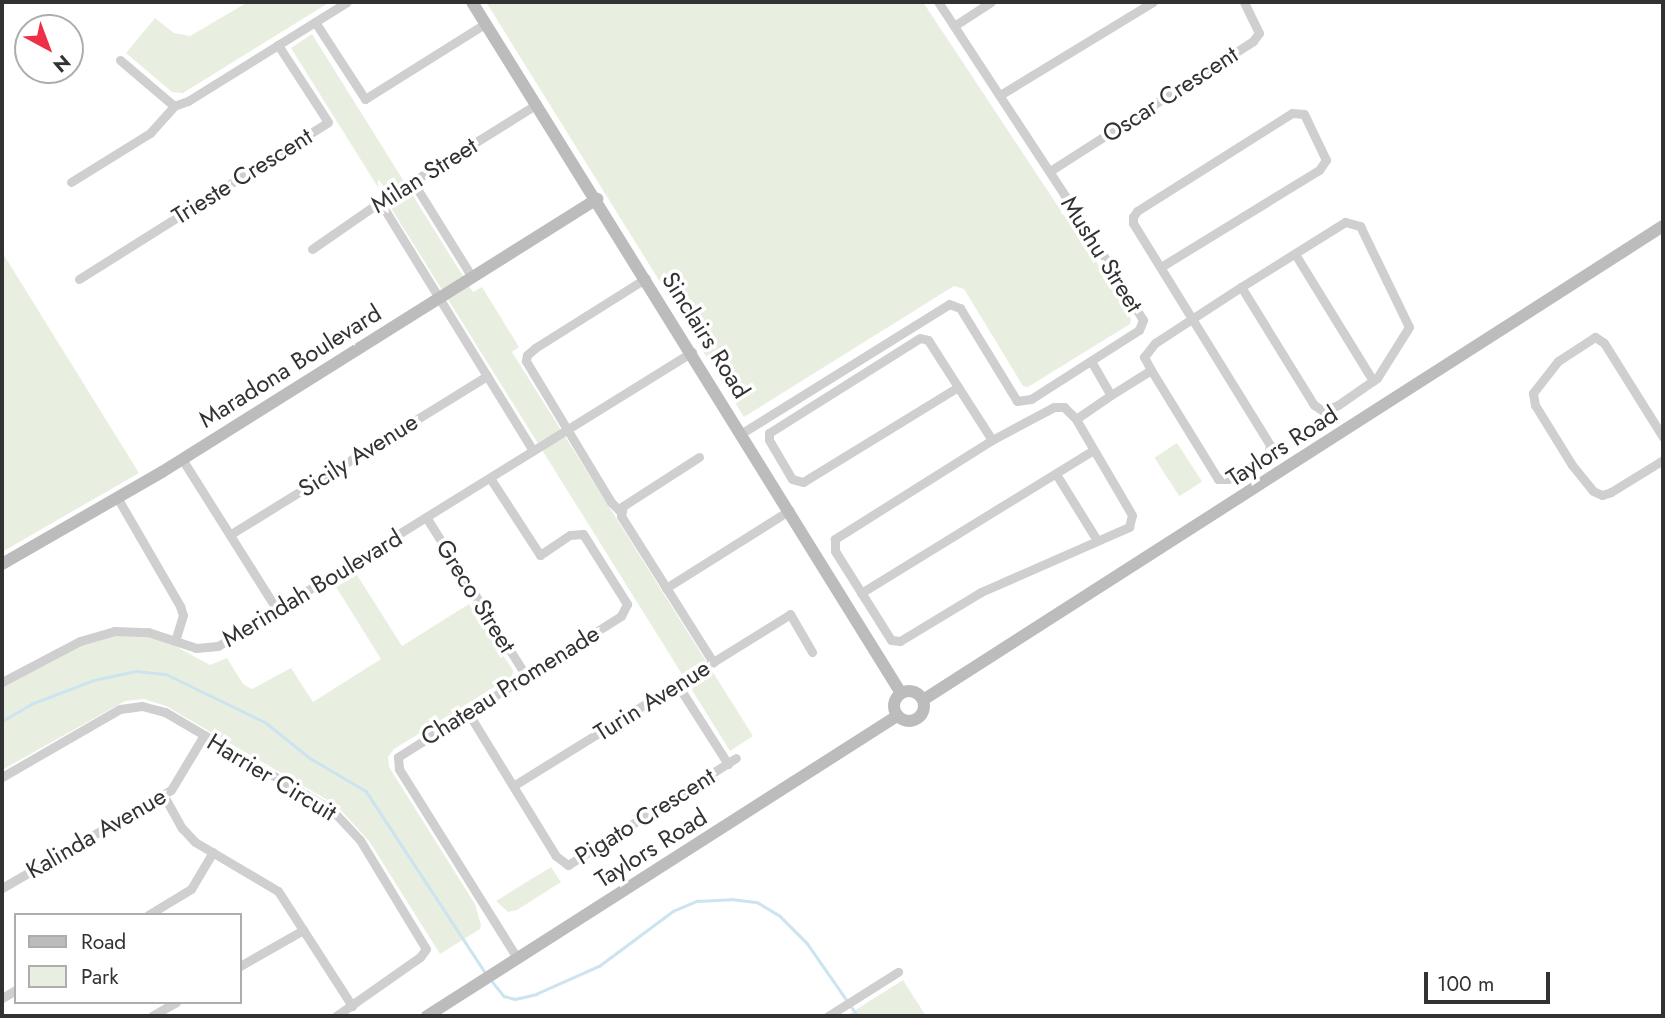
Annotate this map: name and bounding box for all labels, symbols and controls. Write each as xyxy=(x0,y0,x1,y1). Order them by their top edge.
north arrow xyxy=(14,14,84,84)
street label: Oscar Crescent xyxy=(1097,40,1243,148)
text: N xyxy=(47,49,76,79)
street label: Trieste Crescent xyxy=(167,122,317,230)
street label: Milan Street xyxy=(366,131,482,219)
street label: Mushu Street xyxy=(1055,191,1149,317)
street label: Sinclairs Road xyxy=(656,266,756,404)
street label: Maradona Boulevard xyxy=(194,298,386,434)
street label: Taylors Road xyxy=(1221,400,1343,492)
street label: Sicily Avenue xyxy=(293,407,423,503)
street label: Merindah Boulevard xyxy=(217,523,407,653)
street label: Greco Street xyxy=(430,534,522,658)
street label: Chateau Promenade xyxy=(415,618,605,752)
street label: Turin Avenue xyxy=(589,653,715,747)
street label: Harrier Circuit xyxy=(202,727,342,827)
street label: Pigato Crescent xyxy=(570,762,720,870)
street label: Kalinda Avenue xyxy=(21,781,171,885)
street label: Taylors Road xyxy=(590,802,712,894)
legend xyxy=(14,913,242,1004)
text: Road xyxy=(81,927,126,957)
scale bar xyxy=(1427,958,1553,1002)
text: Park xyxy=(81,962,118,992)
text: 100 m xyxy=(1437,969,1494,999)

